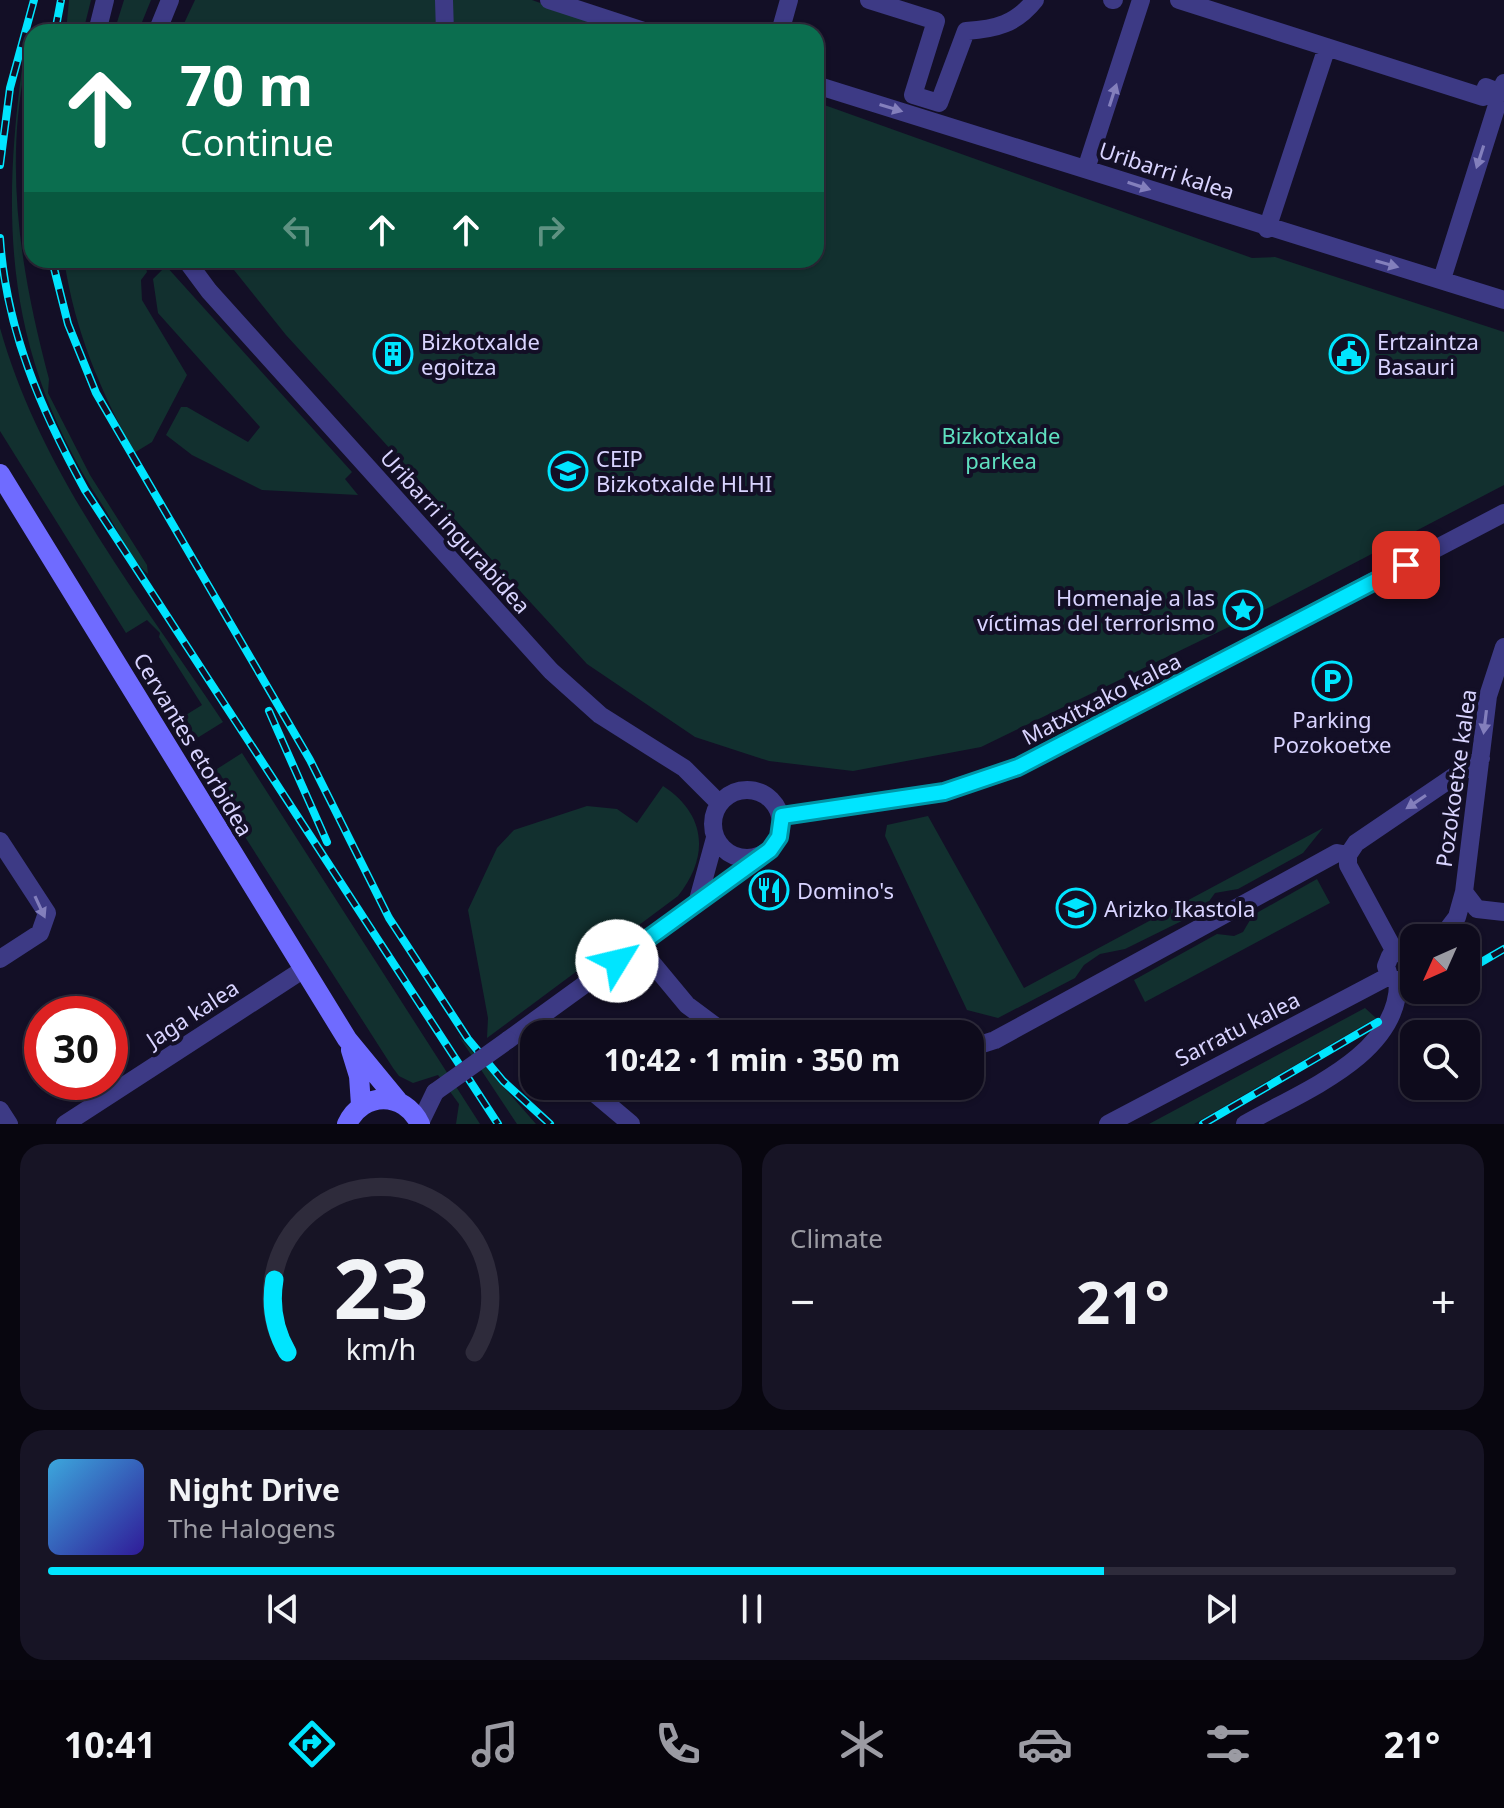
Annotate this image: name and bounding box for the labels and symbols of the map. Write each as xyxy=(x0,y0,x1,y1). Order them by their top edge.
one-way arrow xyxy=(1107,83,1119,107)
one-way arrow xyxy=(879,102,903,115)
street label: Uribarri kalea xyxy=(1095,134,1239,206)
one-way arrow xyxy=(1474,146,1486,170)
one-way arrow xyxy=(1127,181,1151,193)
one-way arrow xyxy=(1374,258,1399,270)
place label: Bizkotxalde egoitza xyxy=(421,326,540,381)
place label: Ertzaintza Basauri xyxy=(1377,326,1479,381)
building icon: Bizkotxalde egoitza xyxy=(372,333,414,375)
public building icon: Ertzaintza Basauri xyxy=(1328,333,1370,375)
park label: Bizkotxalde parkea xyxy=(942,420,1060,475)
street label: Uribarri ingurabidea xyxy=(374,442,538,620)
place label: CEIP Bizkotxalde HLHI xyxy=(596,443,772,498)
school or university icon: CEIP Bizkotxalde HLHI xyxy=(547,450,589,492)
pin xyxy=(1372,531,1440,599)
place label: Homenaje a las víctimas del terrorismo xyxy=(977,582,1215,637)
place icon: Homenaje a las víctimas del terrorismo xyxy=(1222,589,1264,631)
street label: Matxitxako kalea xyxy=(1016,645,1186,751)
street label: Cervantes etorbidea xyxy=(127,647,261,841)
parking icon: Parking Pozokoetxe xyxy=(1311,660,1353,702)
street label: Pozokoetxe kalea xyxy=(1428,687,1482,869)
place label: Parking Pozokoetxe xyxy=(1272,704,1392,759)
one-way arrow xyxy=(1479,710,1492,735)
one-way arrow xyxy=(1406,794,1427,809)
restaurant icon: Domino's xyxy=(748,869,790,911)
place label: Domino's xyxy=(797,875,894,905)
school or university icon: Arizko Ikastola xyxy=(1055,887,1097,929)
place label: Arizko Ikastola xyxy=(1104,893,1255,923)
one-way arrow xyxy=(34,895,47,918)
position arrow xyxy=(575,919,659,1003)
north arrow xyxy=(1400,924,1480,1004)
street label: Jaga kalea xyxy=(138,972,244,1055)
street label: Sarratu kalea xyxy=(1169,984,1305,1072)
speed limit sign: 30 xyxy=(24,996,128,1100)

